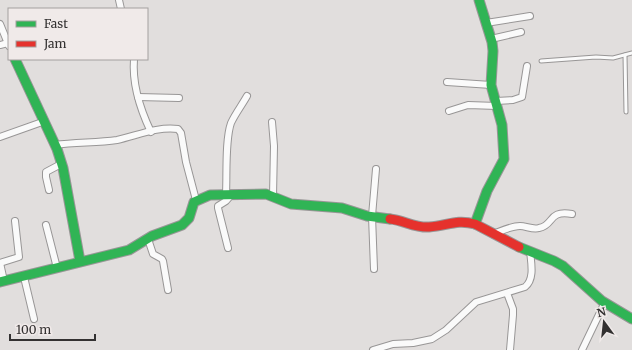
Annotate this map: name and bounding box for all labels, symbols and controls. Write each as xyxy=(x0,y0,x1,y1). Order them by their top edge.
legend xyxy=(8,8,148,60)
text: Fast xyxy=(44,16,68,31)
text: Jam xyxy=(43,36,67,51)
north arrow xyxy=(584,302,624,342)
text: N xyxy=(595,304,608,320)
scale bar xyxy=(10,316,95,342)
text: 100 m xyxy=(16,322,51,337)

